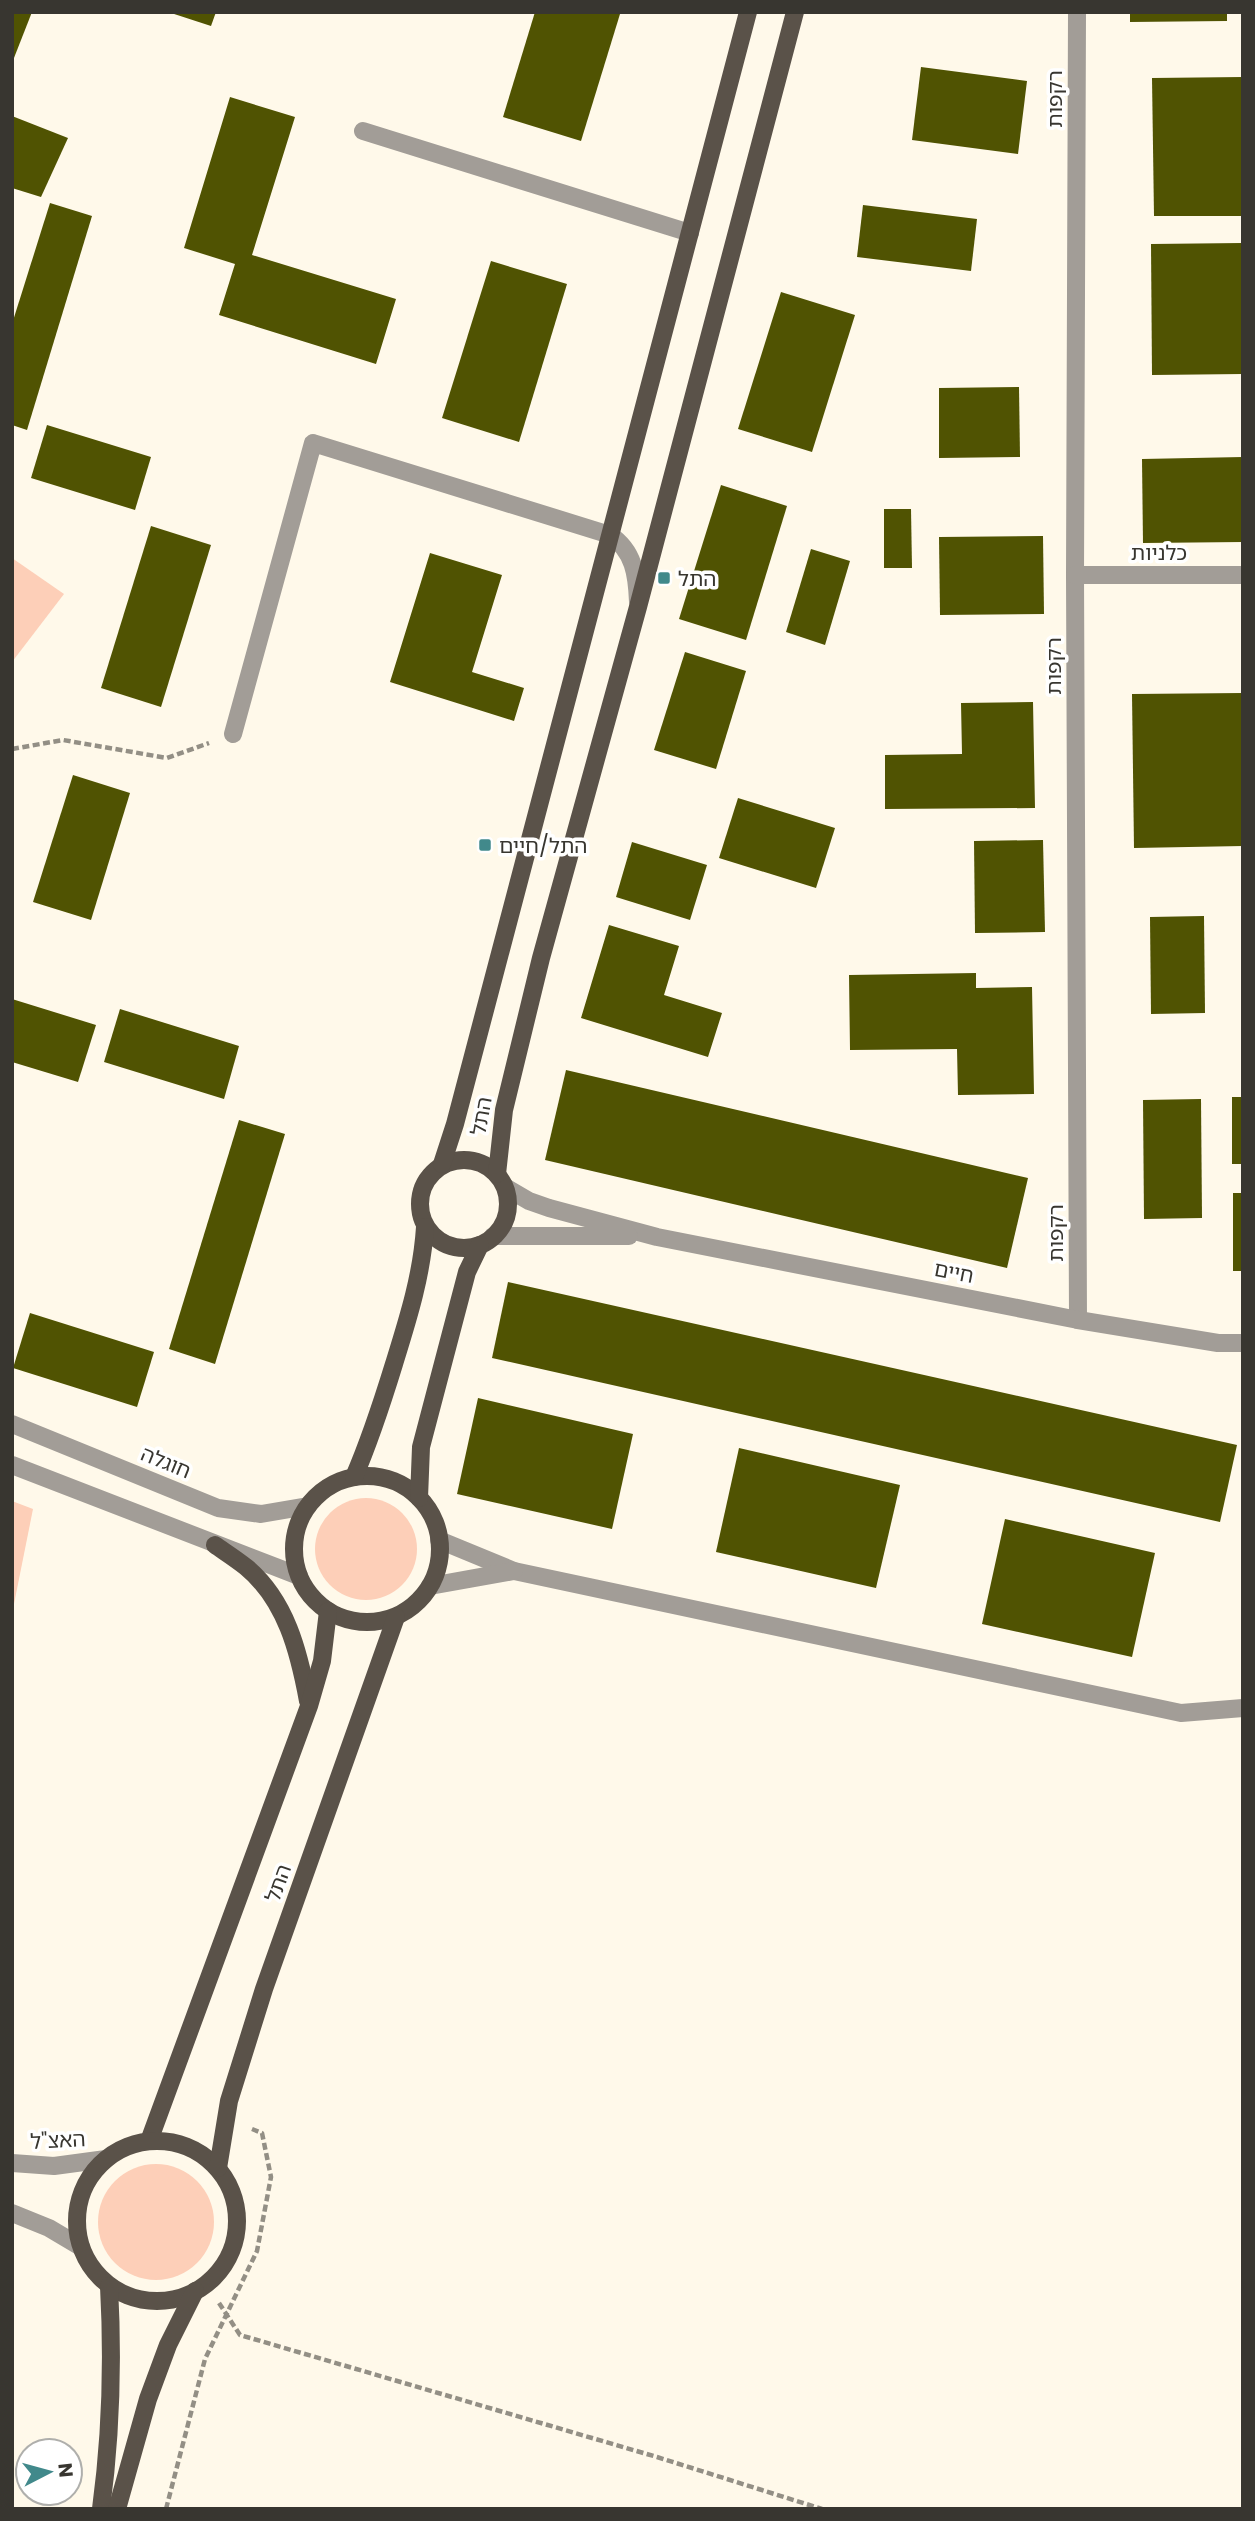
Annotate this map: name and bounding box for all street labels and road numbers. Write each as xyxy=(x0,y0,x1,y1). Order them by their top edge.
street label: רקפות xyxy=(1040,70,1069,128)
street label: כלניות xyxy=(1131,538,1187,567)
street label: רקפות xyxy=(1039,637,1068,695)
street label: התל xyxy=(463,1095,499,1137)
street label: רקפות xyxy=(1041,1204,1070,1262)
street label: חיים xyxy=(932,1254,976,1290)
street label: חוגלה xyxy=(137,1439,195,1485)
street label: התל xyxy=(258,1860,298,1906)
street label: האצ"ל xyxy=(30,2124,86,2156)

